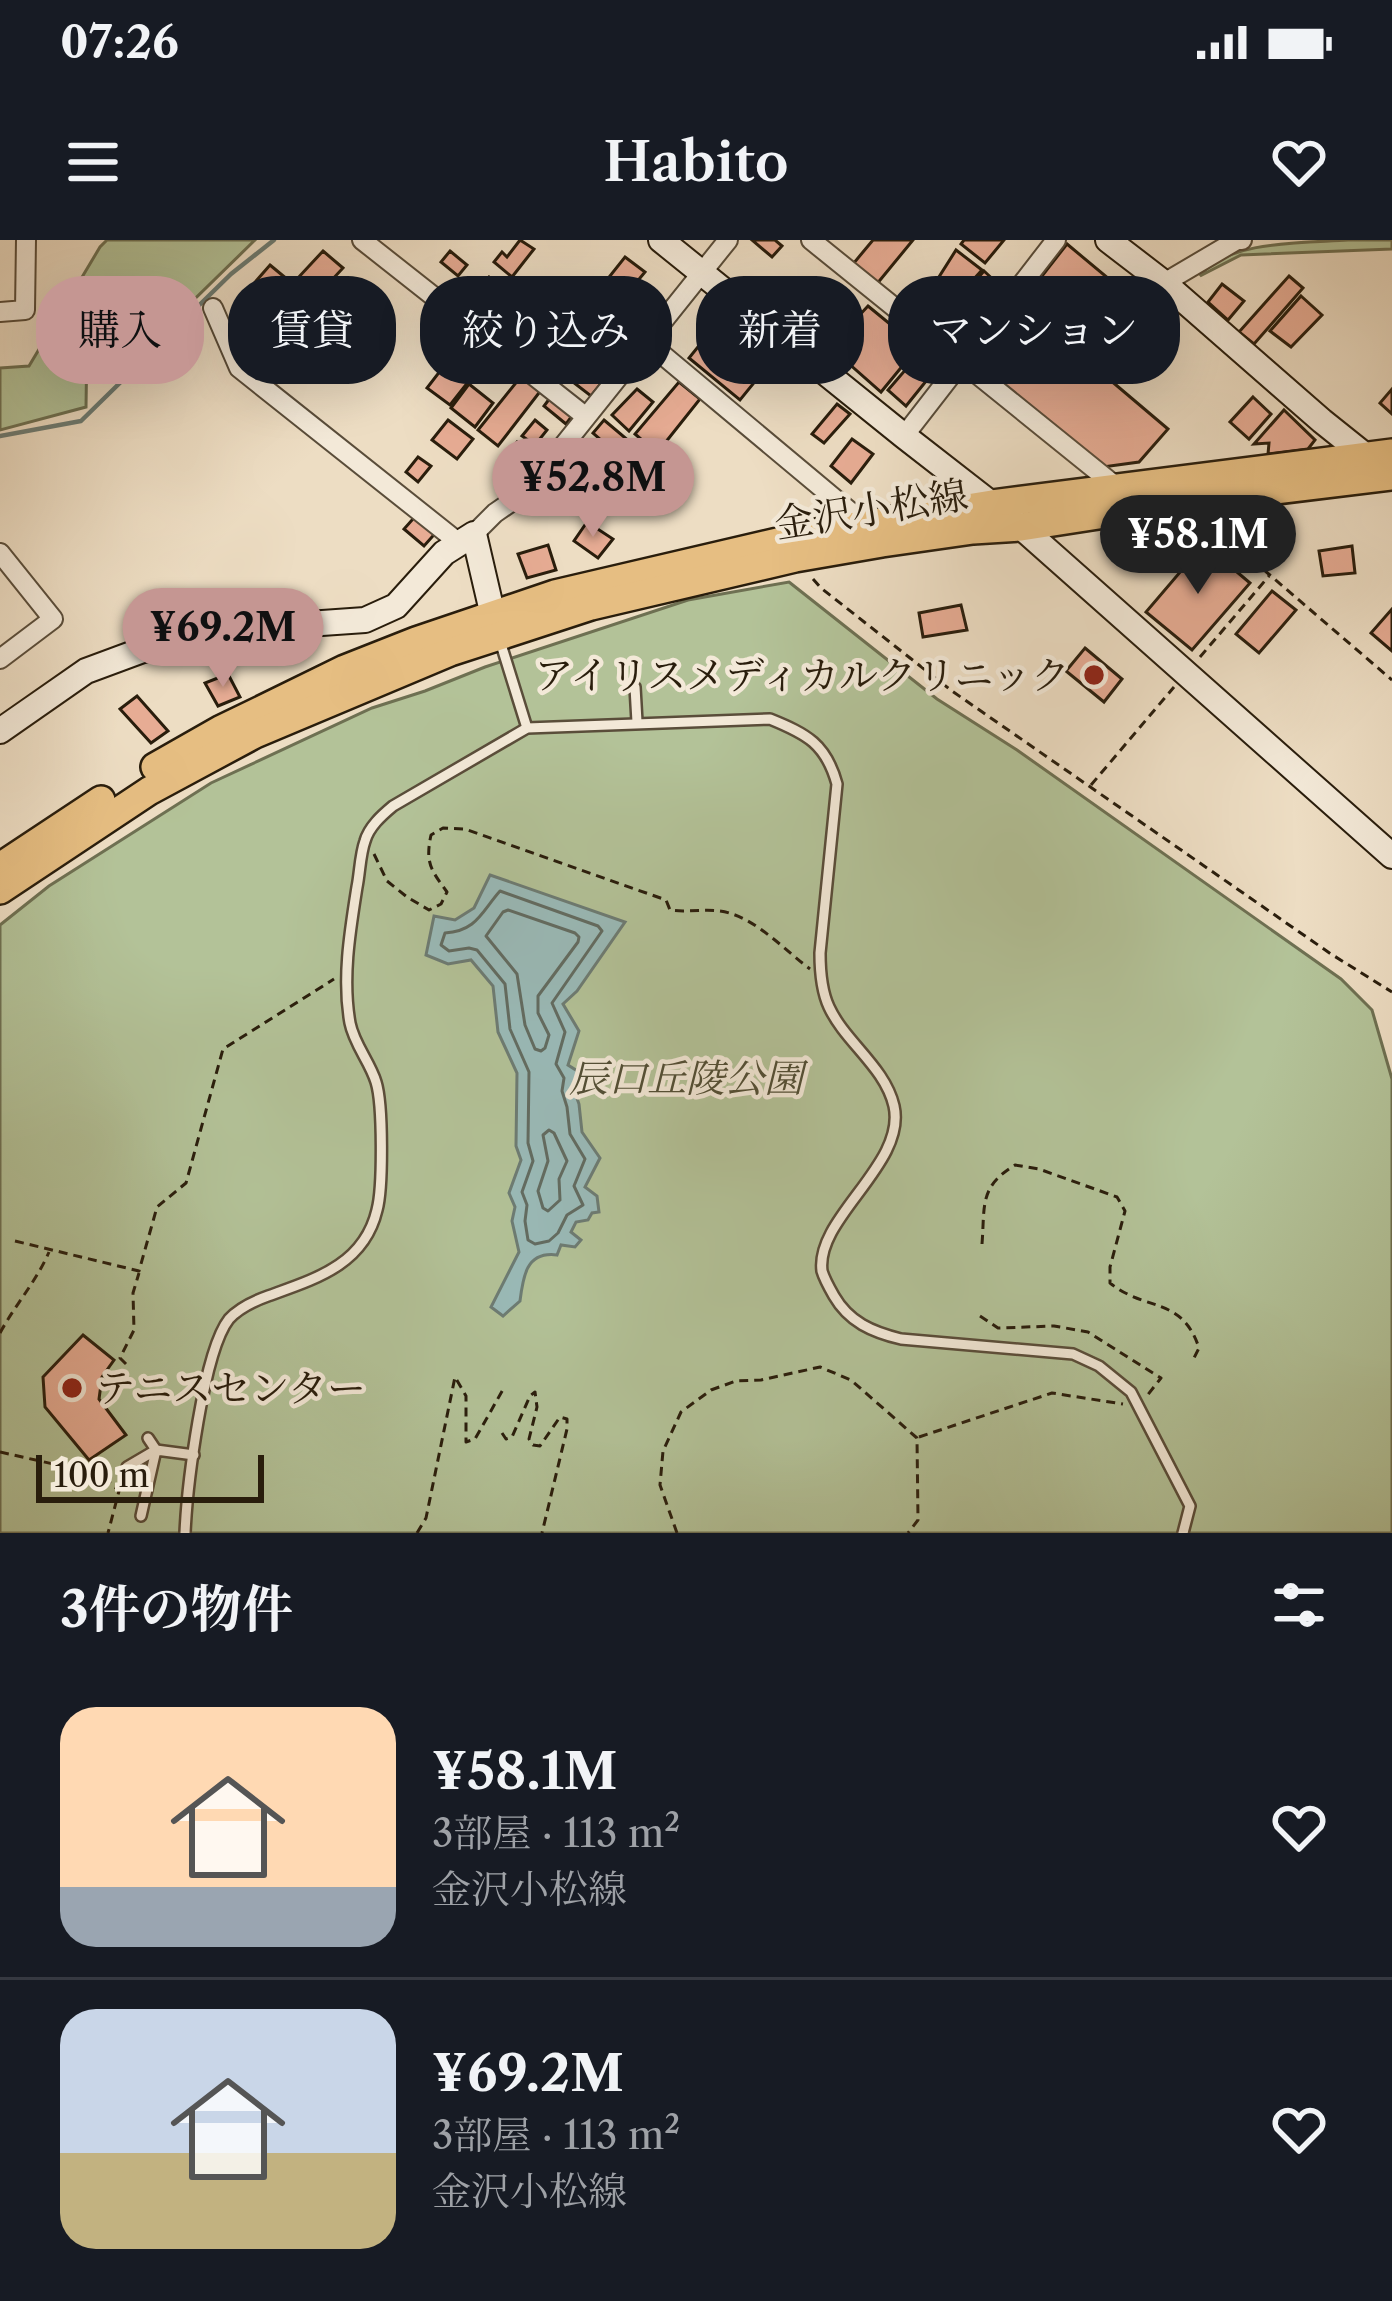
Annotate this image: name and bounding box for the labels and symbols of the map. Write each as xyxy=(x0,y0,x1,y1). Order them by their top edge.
pin: ¥52.8M xyxy=(495,438,691,540)
street label: 金沢小松線 xyxy=(771,470,971,548)
pin: ¥58.1M xyxy=(1100,495,1296,597)
pin: ¥69.2M xyxy=(125,588,321,690)
place label: アイリスメディカルクリニック xyxy=(535,651,1070,699)
marker: アイリスメディカルクリニック xyxy=(1081,662,1107,688)
park label: 辰口丘陵公園 xyxy=(569,1054,809,1102)
place label: テニスセンター xyxy=(96,1364,366,1412)
marker: テニスセンター xyxy=(59,1375,85,1401)
scale bar xyxy=(36,1449,264,1502)

